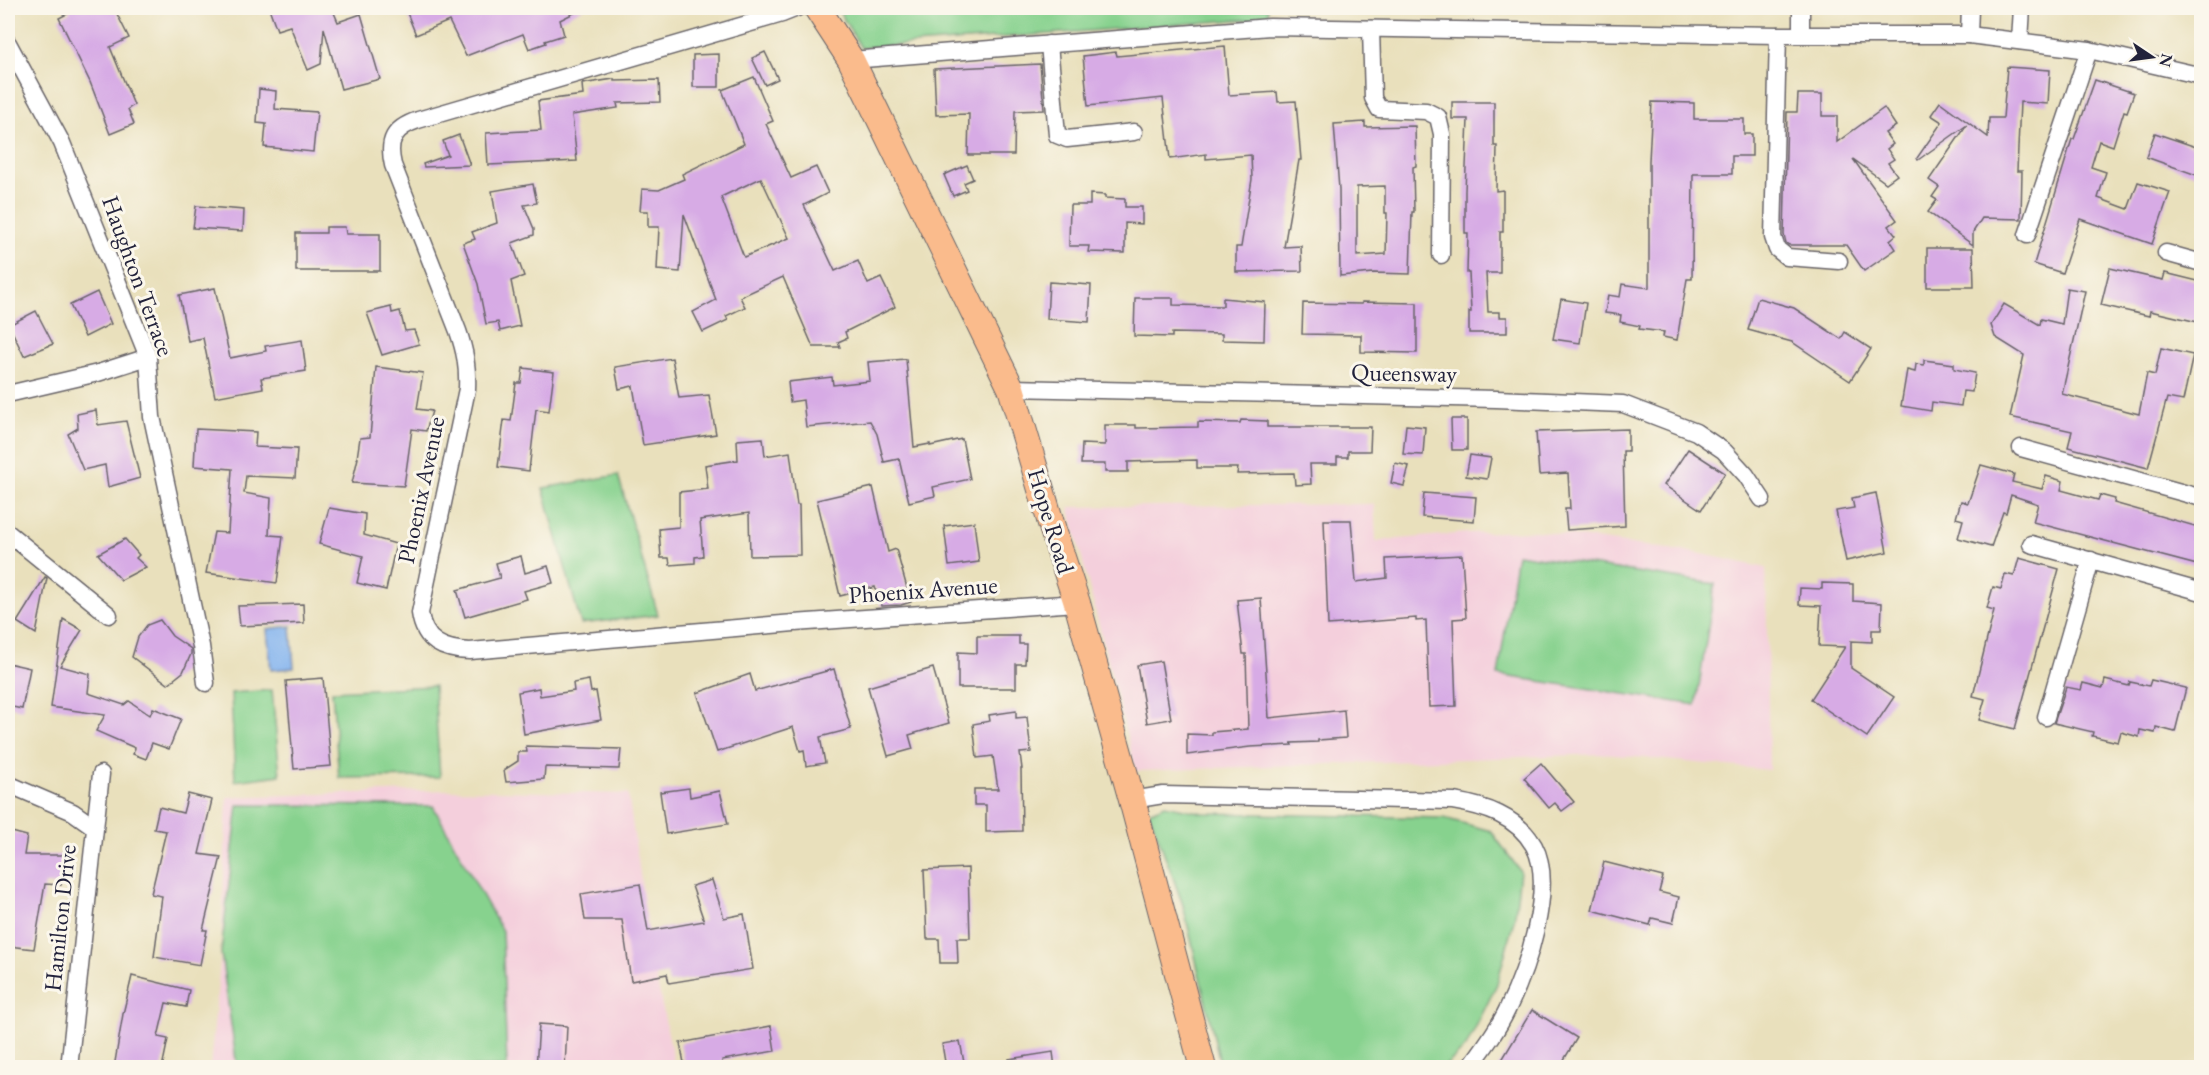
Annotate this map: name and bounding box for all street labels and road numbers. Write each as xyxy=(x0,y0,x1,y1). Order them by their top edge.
street label: Haughton Terrace xyxy=(95,191,182,360)
street label: Queensway xyxy=(1351,356,1458,389)
street label: Phoenix Avenue xyxy=(390,414,451,566)
street label: Hope Road xyxy=(1021,465,1082,578)
street label: Phoenix Avenue xyxy=(847,569,999,610)
street label: Hamilton Drive xyxy=(36,843,83,993)

